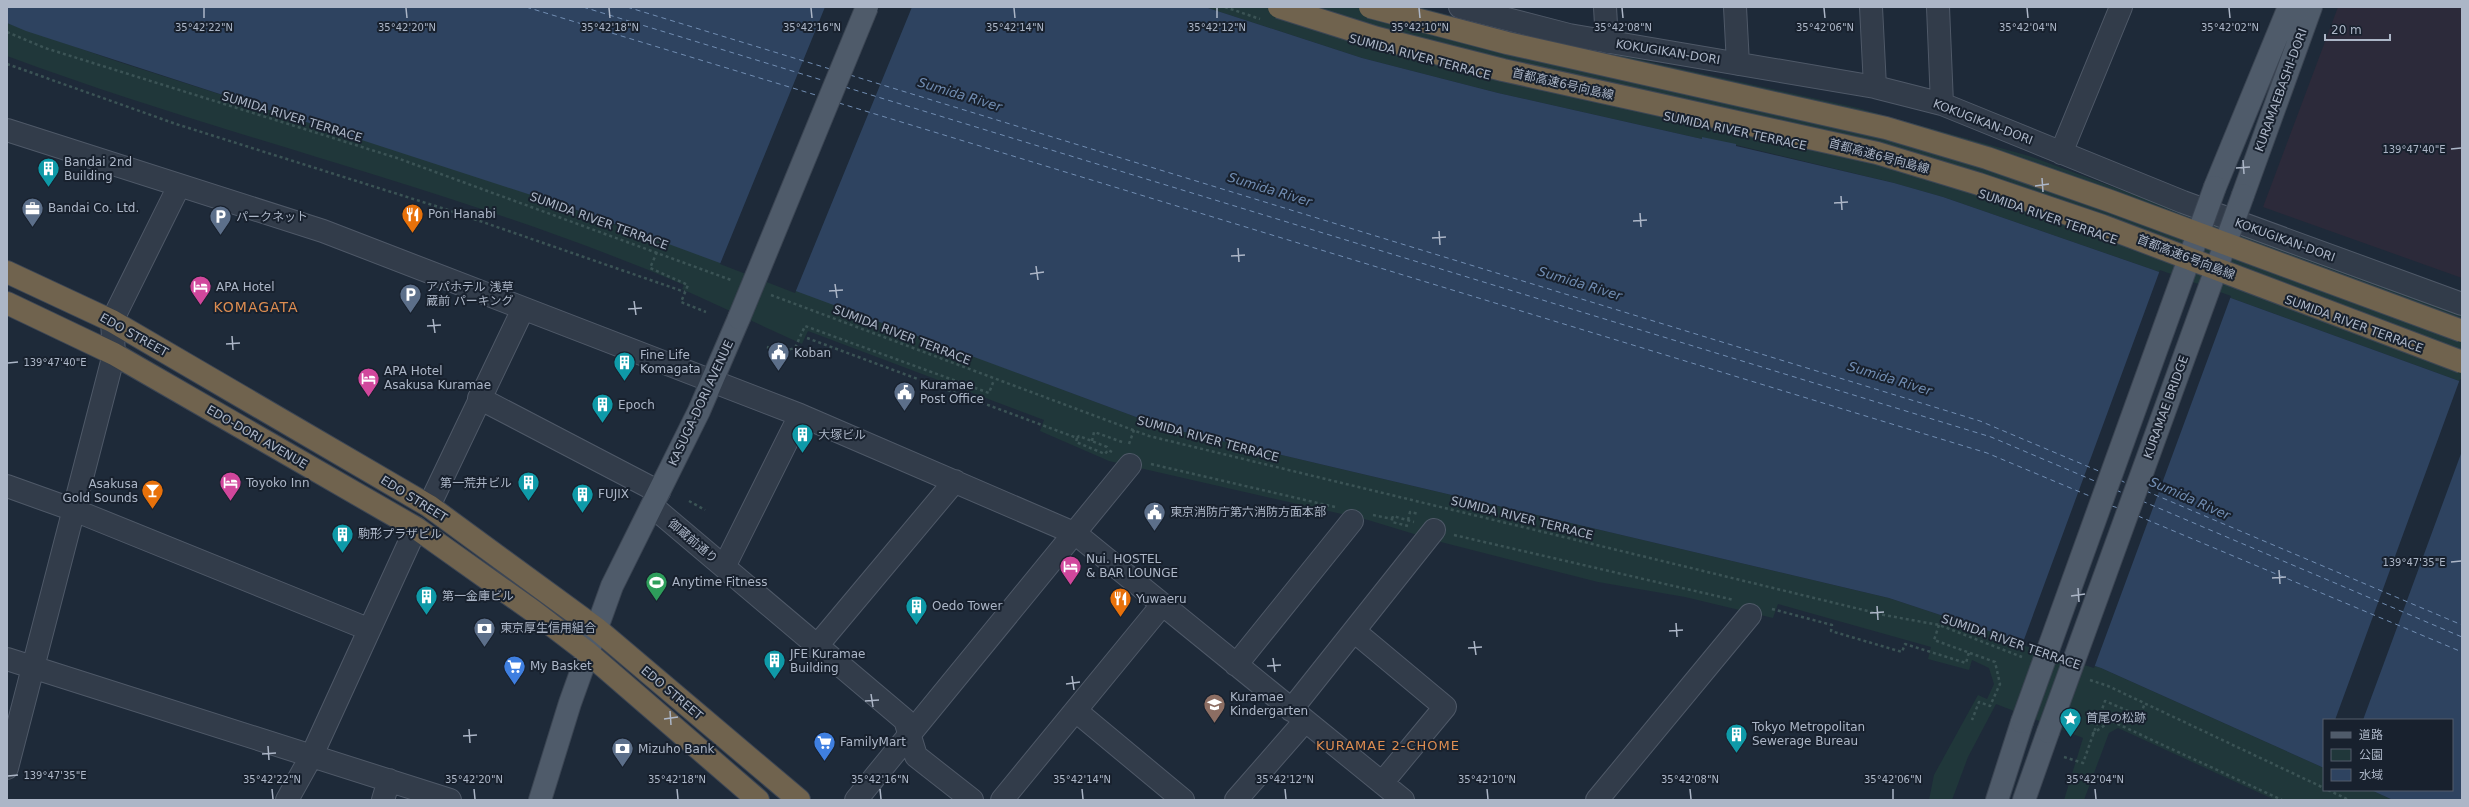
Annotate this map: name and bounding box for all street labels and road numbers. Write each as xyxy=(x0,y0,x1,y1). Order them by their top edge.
street label: KURAMAEBASHI-DORI xyxy=(2252,26,2310,154)
street label: SUMIDA RIVER TERRACE xyxy=(1348,31,1492,83)
street label: KOKUGIKAN-DORI xyxy=(1615,37,1721,67)
street label: 首都高速6号向島線 xyxy=(1511,66,1615,102)
street label: SUMIDA RIVER TERRACE xyxy=(220,89,364,145)
street label: KOKUGIKAN-DORI xyxy=(1931,97,2035,147)
street label: SUMIDA RIVER TERRACE xyxy=(1662,109,1808,153)
street label: 首都高速6号向島線 xyxy=(1827,136,1931,176)
street label: SUMIDA RIVER TERRACE xyxy=(1977,187,2119,247)
street label: SUMIDA RIVER TERRACE xyxy=(528,189,670,253)
street label: KOKUGIKAN-DORI xyxy=(2233,215,2337,265)
street label: 首都高速6号向島線 xyxy=(2135,232,2237,282)
street label: SUMIDA RIVER TERRACE xyxy=(2283,292,2425,356)
street label: SUMIDA RIVER TERRACE xyxy=(831,302,973,368)
street label: EDO STREET xyxy=(97,310,171,360)
street label: KASUGA-DORI AVENUE xyxy=(666,338,736,468)
street label: KURAMAE BRIDGE xyxy=(2141,354,2191,460)
street label: EDO-DORI AVENUE xyxy=(204,402,310,472)
street label: SUMIDA RIVER TERRACE xyxy=(1136,413,1280,465)
street label: EDO STREET xyxy=(378,473,450,525)
street label: SUMIDA RIVER TERRACE xyxy=(1449,494,1595,542)
street label: 御蔵前通り xyxy=(666,516,720,566)
street label: SUMIDA RIVER TERRACE xyxy=(1940,612,2082,672)
street label: EDO STREET xyxy=(638,663,706,723)

